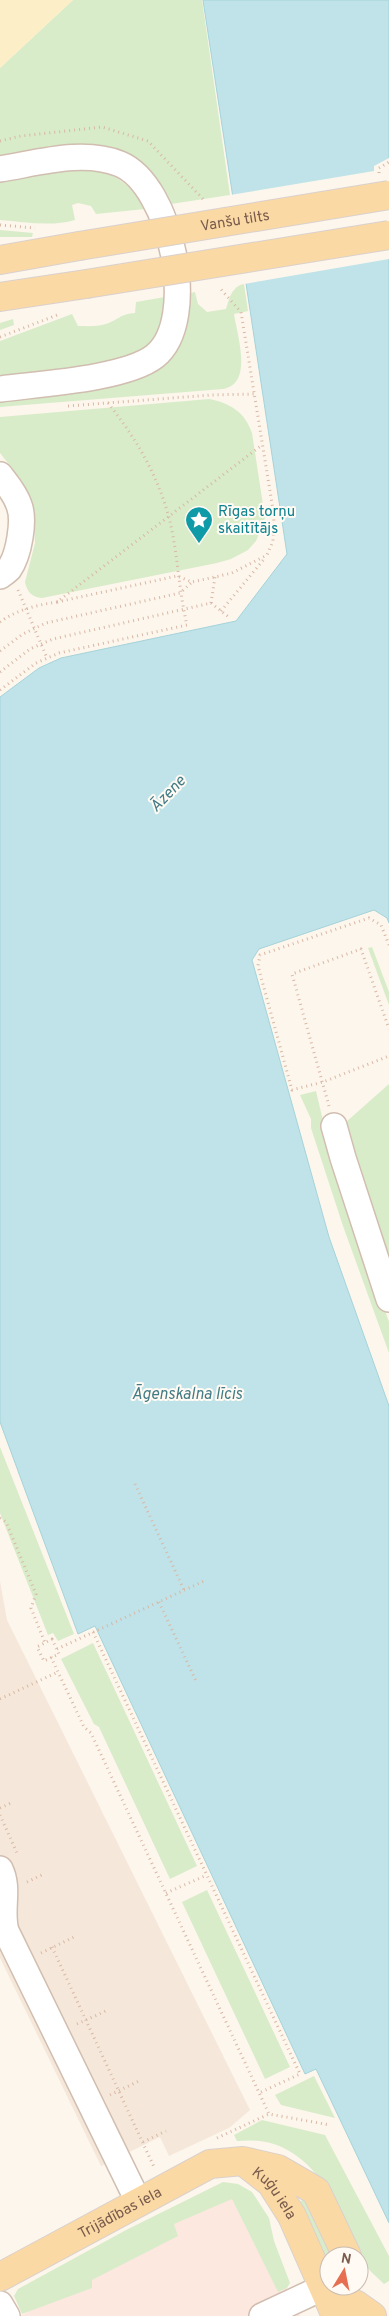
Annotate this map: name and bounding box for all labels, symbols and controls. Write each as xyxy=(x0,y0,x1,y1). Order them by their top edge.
street label: Vanšu tilts xyxy=(199,207,271,237)
place label: Rīgas torņu skaitītājs xyxy=(218,503,295,539)
place icon: Rīgas torņu skaitītājs xyxy=(184,505,214,544)
water label: Āzene xyxy=(145,770,191,817)
water label: Āgenskalna līcis xyxy=(132,1383,243,1405)
street label: Kuģu iela xyxy=(247,2163,300,2224)
street label: Trijādības iela xyxy=(75,2184,166,2244)
north arrow xyxy=(319,2246,369,2296)
text: N xyxy=(340,2250,352,2269)

